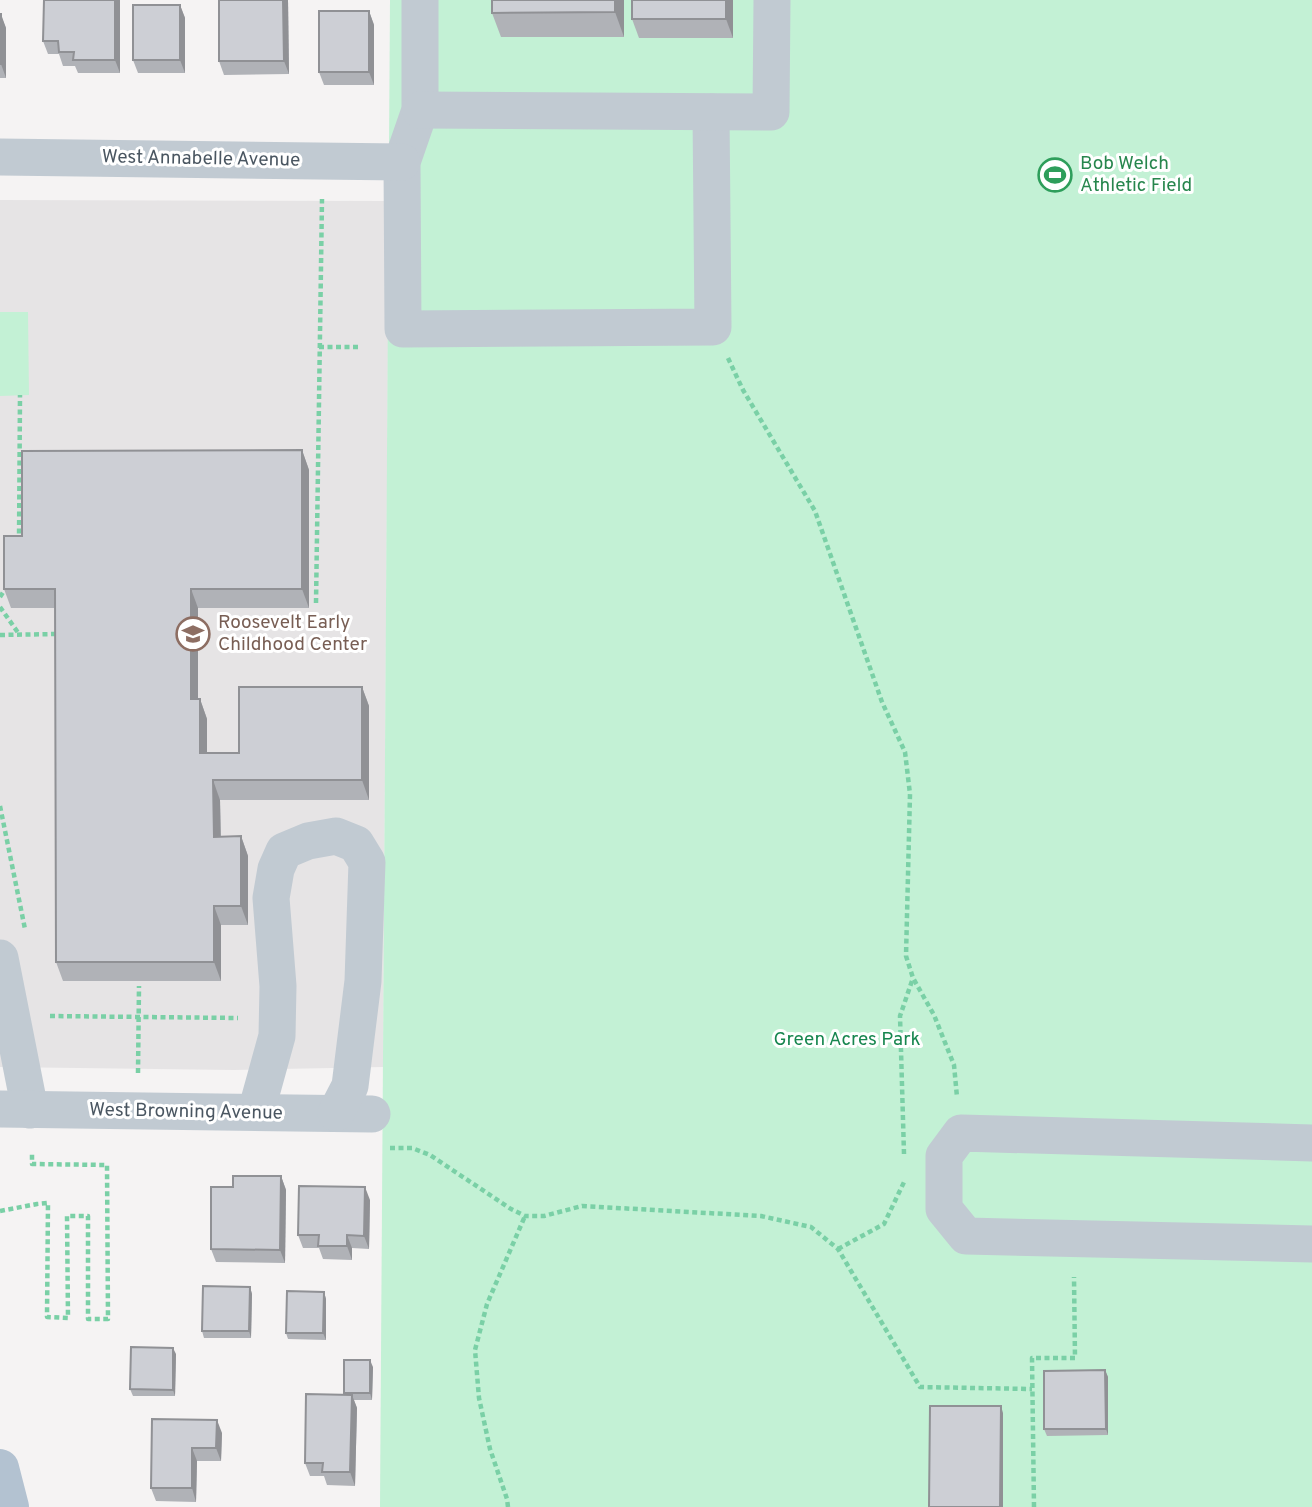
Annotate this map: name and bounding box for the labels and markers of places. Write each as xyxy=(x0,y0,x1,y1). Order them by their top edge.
place label: Bob Welch Athletic Field xyxy=(1080,152,1192,198)
sports icon: Bob Welch Athletic Field xyxy=(1036,156,1074,194)
place label: Roosevelt Early Childhood Center xyxy=(218,611,368,657)
school or university icon: Roosevelt Early Childhood Center xyxy=(174,615,212,653)

